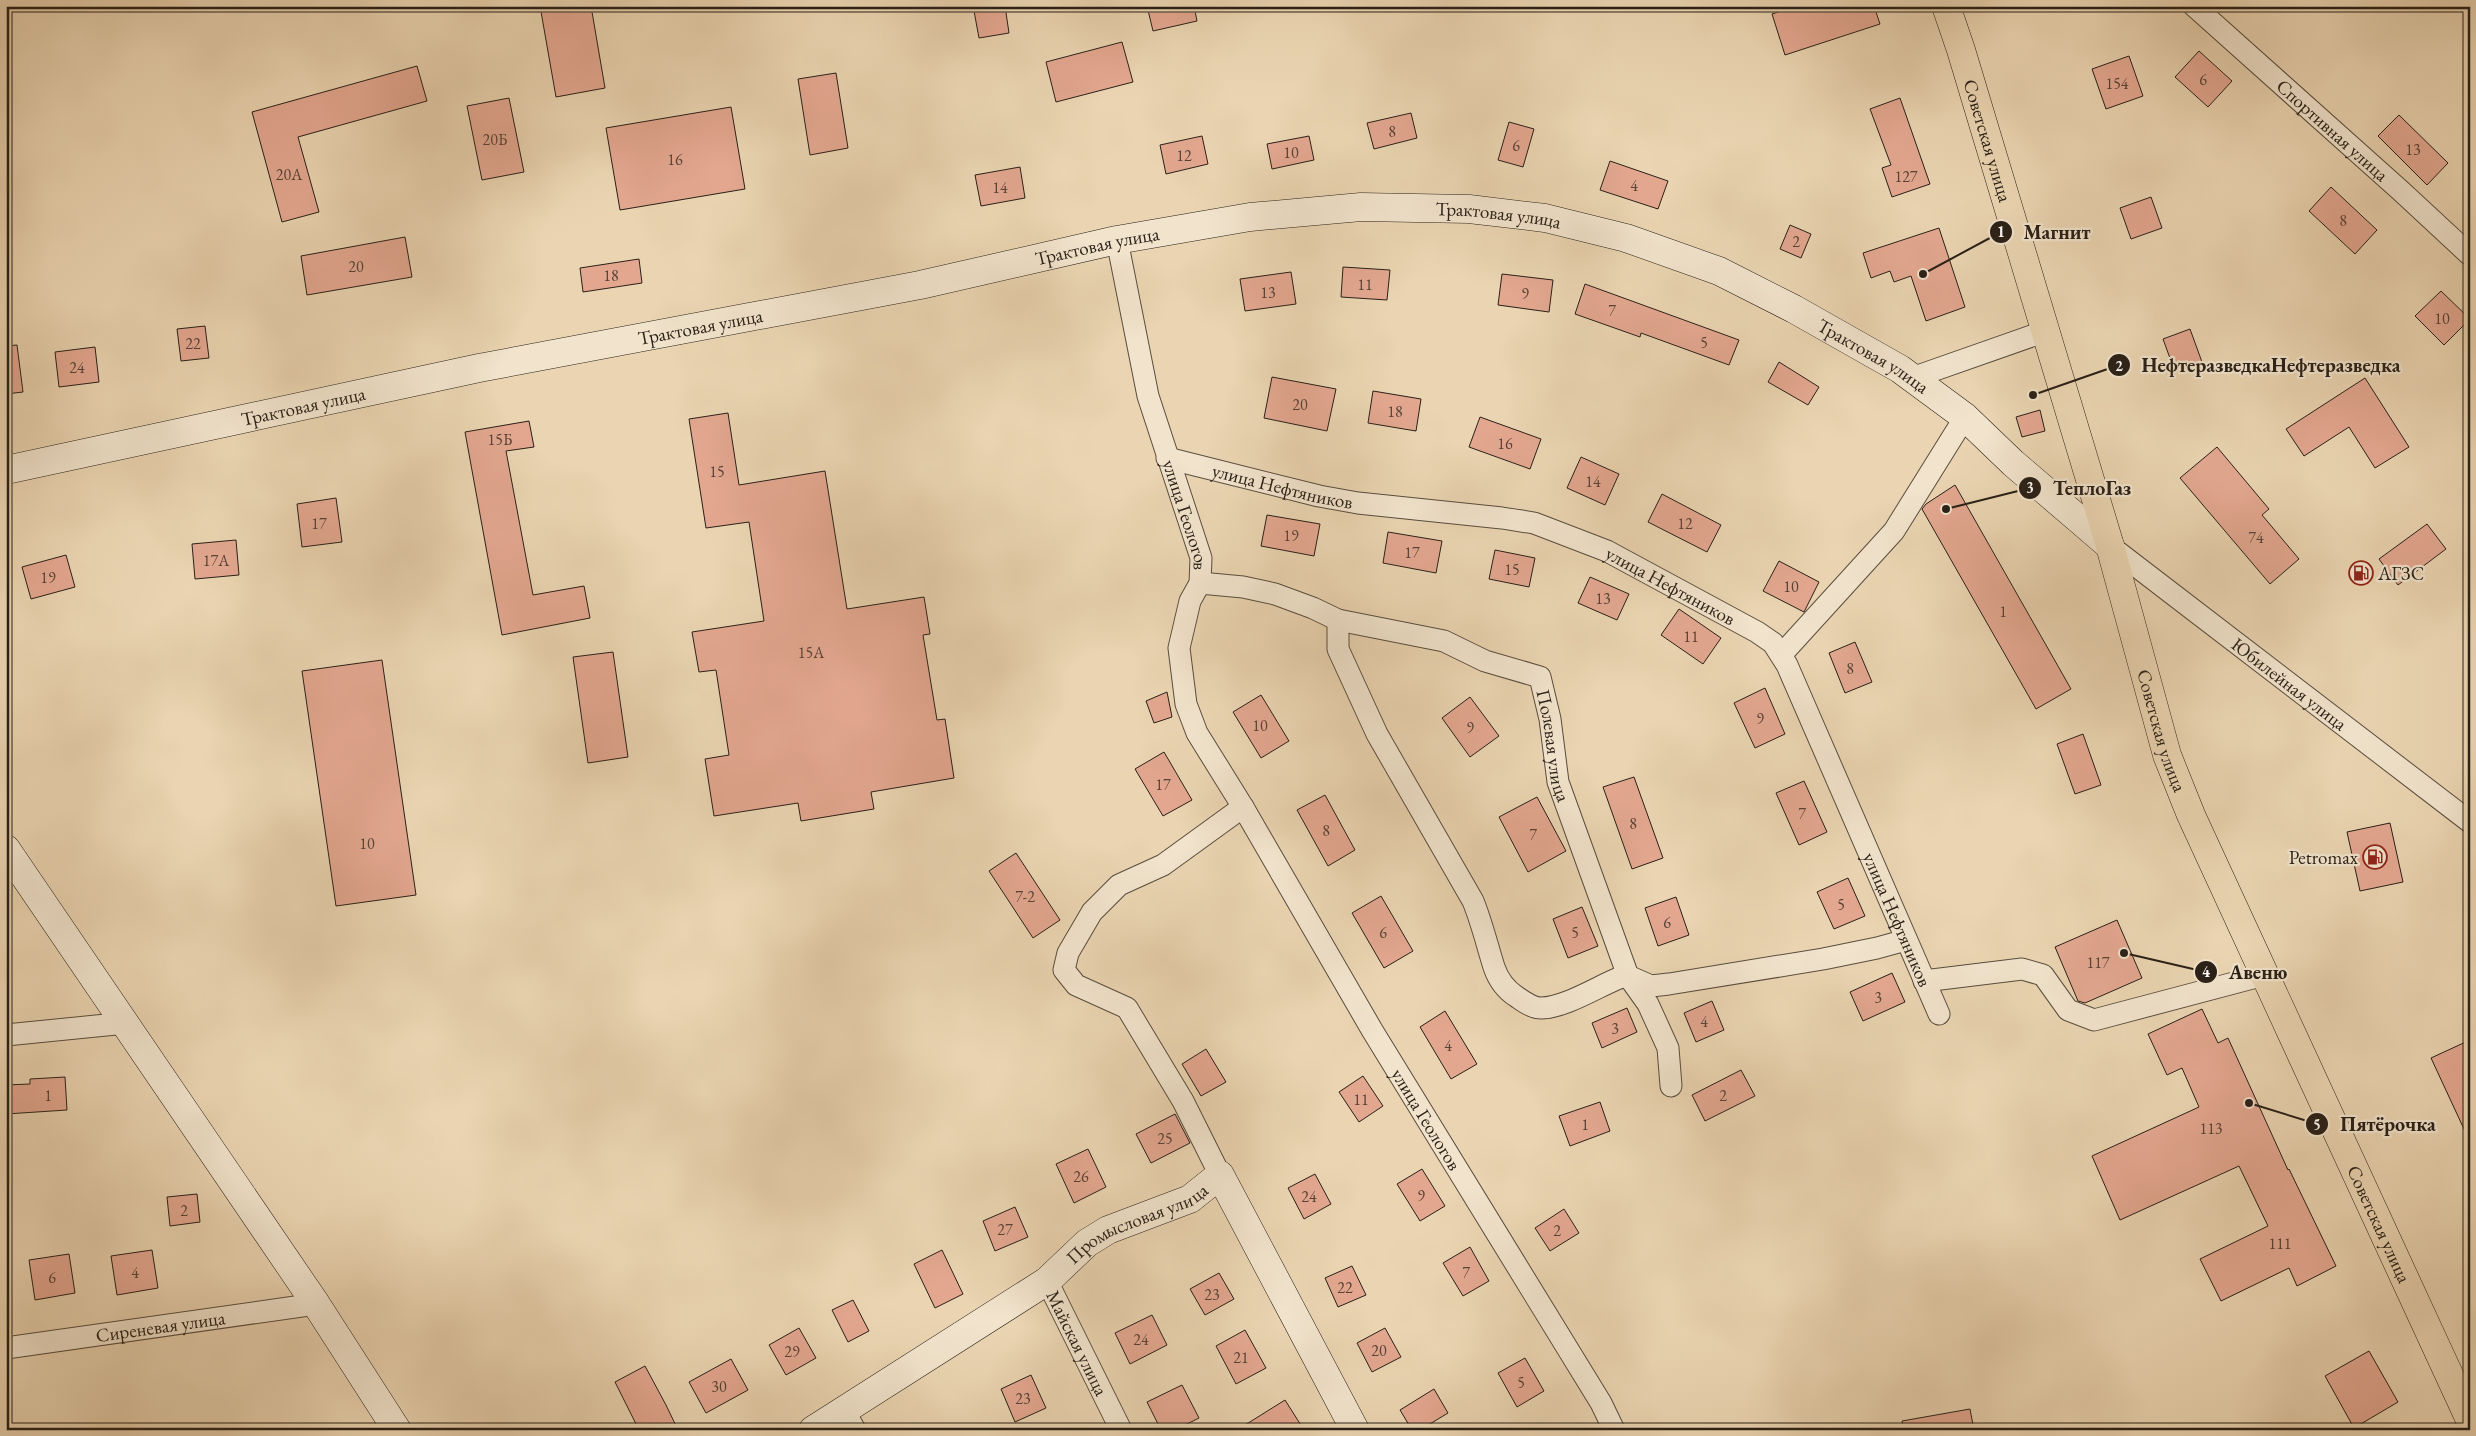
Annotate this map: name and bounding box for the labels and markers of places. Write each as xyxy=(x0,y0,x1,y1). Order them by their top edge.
callout: Магнит xyxy=(1988,214,2100,249)
callout: НефтеразведкаНефтеразведка xyxy=(2106,348,2410,383)
callout: ТеплоГаз xyxy=(2017,470,2141,505)
fuel station icon: АГЗС xyxy=(2348,560,2374,586)
place label: АГЗС xyxy=(2377,561,2424,586)
fuel station icon: Petromax xyxy=(2362,844,2388,870)
place label: Petromax xyxy=(2289,845,2359,870)
callout: Авеню xyxy=(2194,954,2297,989)
callout: Пятёрочка xyxy=(2305,1107,2446,1142)

